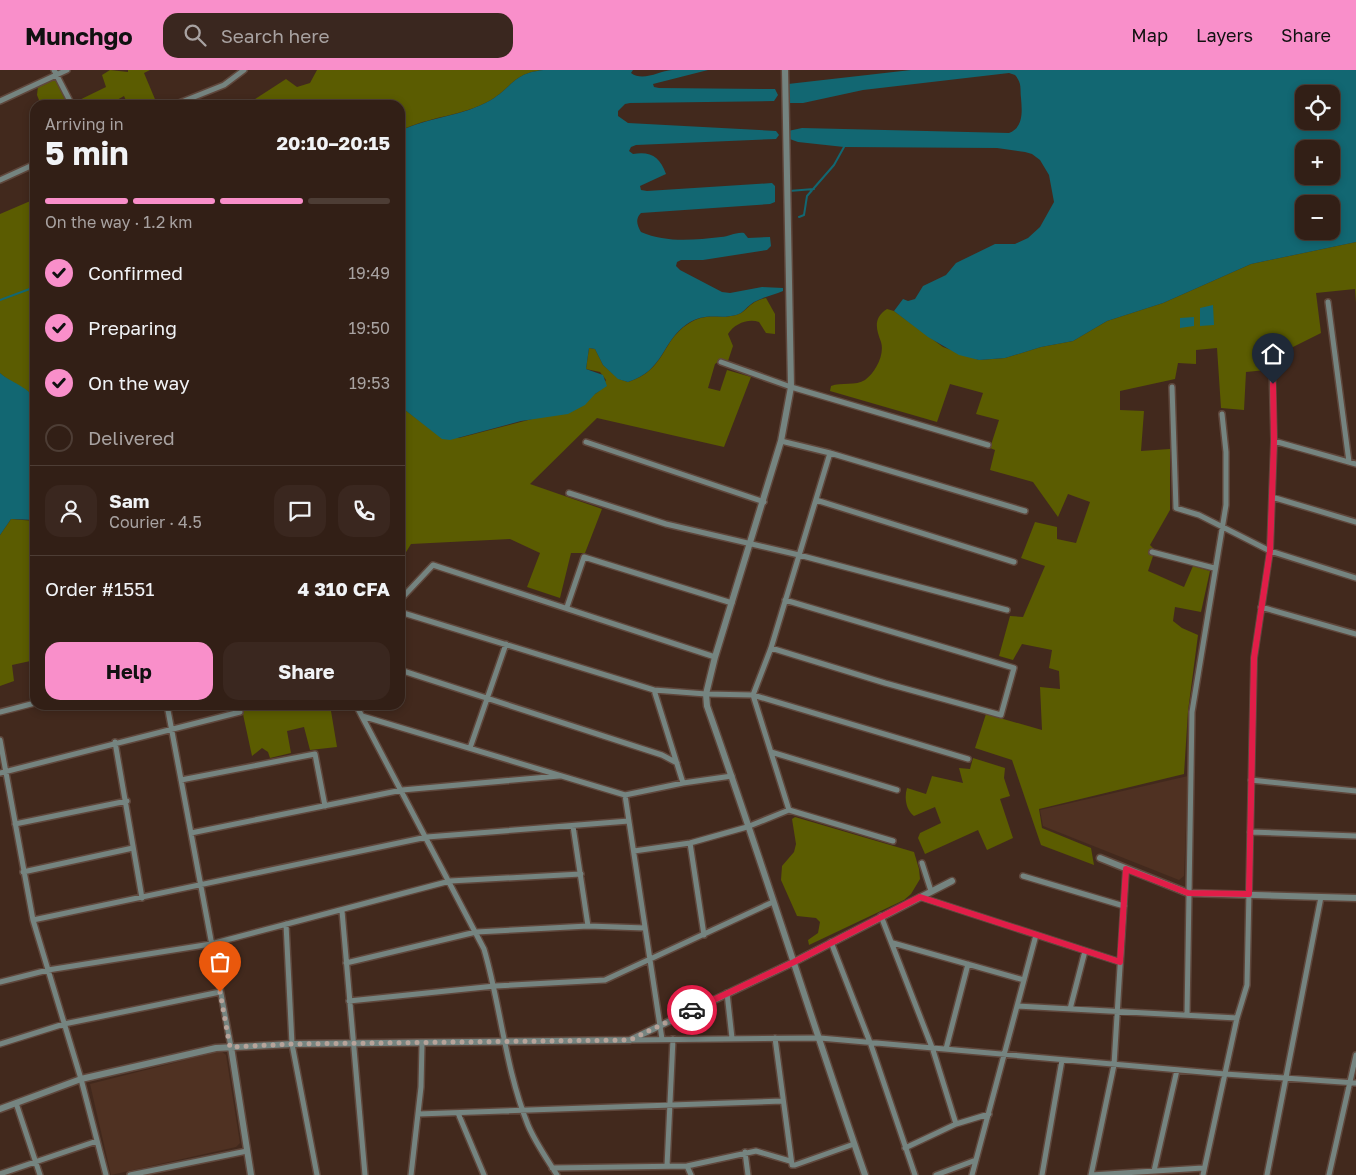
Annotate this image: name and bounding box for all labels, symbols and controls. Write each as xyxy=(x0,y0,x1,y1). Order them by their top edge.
search box xyxy=(163,13,513,58)
text: Munchgo xyxy=(25,21,133,50)
icon: search xyxy=(181,21,209,49)
text: Search here xyxy=(221,24,330,47)
text: Map xyxy=(1131,24,1168,46)
text: Layers xyxy=(1196,24,1253,46)
text: Share xyxy=(1281,24,1331,46)
map controls xyxy=(1295,85,1340,240)
button: locate xyxy=(1295,85,1340,130)
text: Arriving in xyxy=(45,114,124,134)
text: 20:10–20:15 xyxy=(276,131,390,154)
text: 5 min xyxy=(45,134,129,172)
button: + xyxy=(1295,140,1340,185)
button: − xyxy=(1295,195,1340,240)
text: On the way · 1.2 km xyxy=(45,212,192,232)
icon: check xyxy=(45,259,73,287)
text: Confirmed xyxy=(88,261,183,284)
text: 19:49 xyxy=(348,263,390,283)
icon: check xyxy=(45,314,73,342)
text: Preparing xyxy=(88,316,177,339)
text: 19:50 xyxy=(349,318,390,338)
pin xyxy=(1252,333,1294,384)
icon: home xyxy=(1259,340,1287,368)
icon: check xyxy=(45,369,73,397)
text: On the way xyxy=(88,371,190,394)
text: 19:53 xyxy=(349,373,390,393)
text: Delivered xyxy=(88,426,175,449)
button: person xyxy=(45,485,97,537)
button: chat xyxy=(274,485,326,537)
button: phone xyxy=(338,485,390,537)
text: Sam xyxy=(109,489,149,512)
text: Courier · 4.5 xyxy=(109,512,202,532)
text: Order #1551 xyxy=(45,577,155,600)
text: 4 310 CFA xyxy=(298,577,390,600)
button: Help xyxy=(45,642,213,700)
button: Share xyxy=(223,642,390,700)
pin xyxy=(199,941,241,992)
icon: bag xyxy=(206,948,234,976)
courier xyxy=(667,985,717,1035)
icon: car xyxy=(678,996,706,1024)

